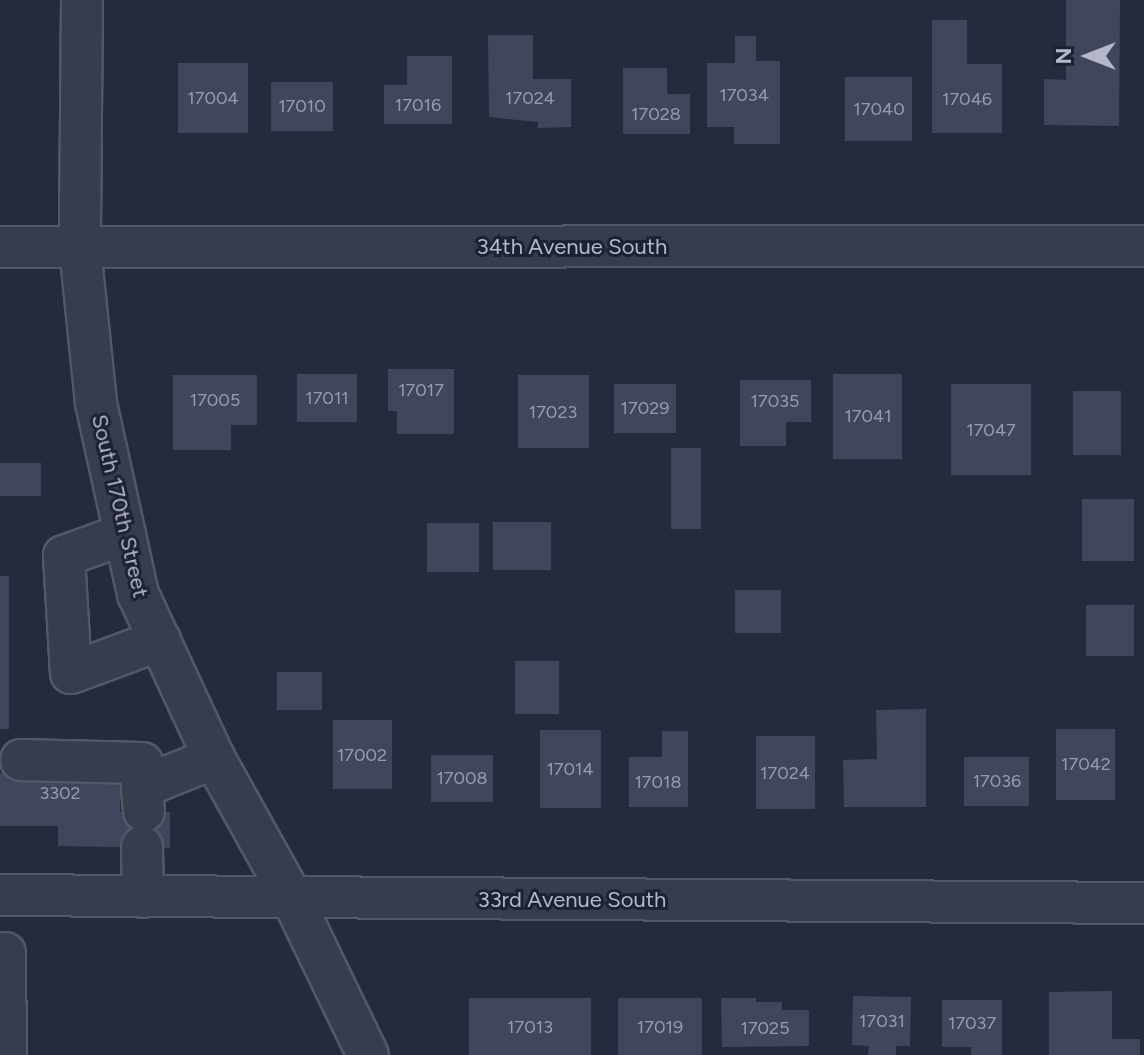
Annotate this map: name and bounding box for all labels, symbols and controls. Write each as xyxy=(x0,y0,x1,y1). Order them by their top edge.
north arrow xyxy=(1048,16,1128,96)
text: N xyxy=(1050,48,1077,65)
house number: 17034 xyxy=(719,84,769,106)
house number: 17004 xyxy=(187,87,239,109)
house number: 17024 xyxy=(505,87,555,109)
house number: 17046 xyxy=(942,88,992,110)
house number: 17016 xyxy=(395,94,441,116)
house number: 17010 xyxy=(278,95,326,117)
house number: 17040 xyxy=(853,98,905,120)
house number: 17028 xyxy=(631,103,681,125)
street label: 34th Avenue South xyxy=(477,234,667,260)
house number: 17017 xyxy=(398,379,444,401)
house number: 17011 xyxy=(305,387,349,409)
house number: 17005 xyxy=(190,389,240,411)
house number: 17035 xyxy=(751,390,799,412)
house number: 17029 xyxy=(621,397,669,419)
house number: 17023 xyxy=(529,401,577,423)
house number: 17041 xyxy=(844,405,892,427)
street label: South 170th Street xyxy=(86,412,154,600)
house number: 17047 xyxy=(966,419,1016,441)
house number: 17002 xyxy=(337,744,387,766)
house number: 17042 xyxy=(1061,753,1111,775)
house number: 17014 xyxy=(546,758,594,780)
house number: 17024 xyxy=(760,762,810,784)
house number: 17008 xyxy=(436,767,488,789)
house number: 17036 xyxy=(973,770,1021,792)
house number: 17018 xyxy=(634,771,682,793)
house number: 3302 xyxy=(39,782,81,804)
street label: 33rd Avenue South xyxy=(478,887,666,913)
house number: 17031 xyxy=(859,1010,905,1032)
house number: 17037 xyxy=(948,1012,996,1034)
house number: 17013 xyxy=(507,1016,553,1038)
house number: 17019 xyxy=(637,1016,683,1038)
house number: 17025 xyxy=(740,1017,790,1039)

